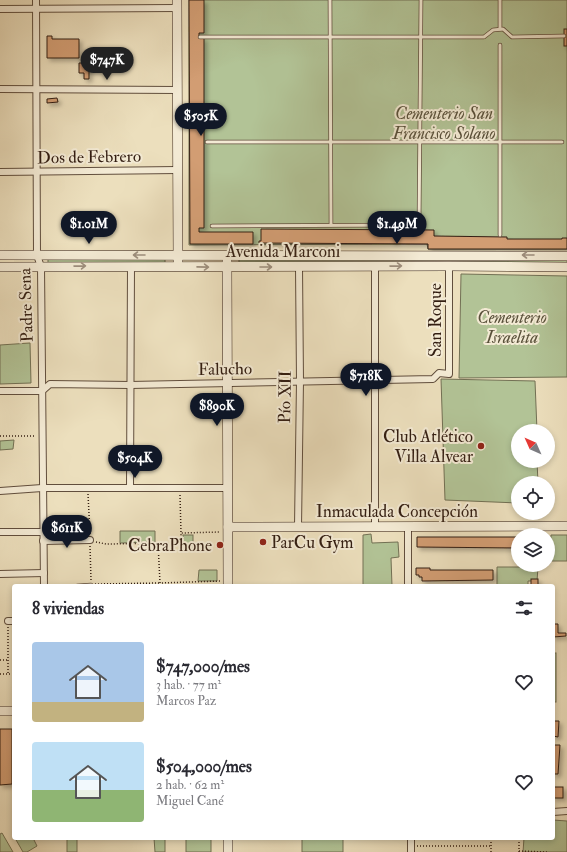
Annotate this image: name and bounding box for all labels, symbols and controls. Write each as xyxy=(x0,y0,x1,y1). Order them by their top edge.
pin: $747K xyxy=(79,47,135,81)
text: $747K xyxy=(90,52,124,68)
pin: $505K xyxy=(173,103,229,137)
park label: Cementerio San Francisco Solano xyxy=(391,103,496,144)
text: $505K xyxy=(184,108,218,124)
street label: Dos de Febrero xyxy=(37,146,141,168)
pin: $1.01M xyxy=(56,211,122,245)
pin: $1.49M xyxy=(364,211,430,245)
text: $1.01M xyxy=(70,216,108,232)
text: $1.49M xyxy=(377,216,417,232)
street label: Avenida Marconi xyxy=(225,241,341,262)
one-way arrow xyxy=(133,251,146,259)
one-way arrow xyxy=(522,251,535,259)
one-way arrow xyxy=(389,262,402,270)
one-way arrow xyxy=(73,263,86,270)
one-way arrow xyxy=(196,263,209,270)
one-way arrow xyxy=(259,263,272,271)
street label: Padre Sena xyxy=(14,267,38,342)
street label: San Roque xyxy=(425,283,446,357)
park label: Cementerio Israelita xyxy=(477,307,547,348)
street label: Falucho xyxy=(198,358,252,380)
pin: $718K xyxy=(338,363,394,397)
text: $718K xyxy=(349,368,383,384)
street label: Pío XII xyxy=(274,370,296,424)
pin: $890K xyxy=(189,393,245,427)
text: $890K xyxy=(199,398,235,414)
north arrow xyxy=(511,424,555,468)
map controls xyxy=(511,424,555,572)
place label: Club Atlético Villa Alvear xyxy=(383,426,474,467)
marker: Club Atlético Villa Alvear xyxy=(476,441,486,451)
pin: $504K xyxy=(107,445,163,479)
text: $504K xyxy=(117,450,153,466)
button: locate xyxy=(511,476,555,520)
street label: Inmaculada Concepción xyxy=(316,501,478,523)
pin: $611K xyxy=(39,515,95,549)
text: $611K xyxy=(51,520,83,536)
button: layers xyxy=(511,528,555,572)
place label: ParCu Gym xyxy=(271,532,354,554)
place label: CebraPhone xyxy=(128,535,212,556)
marker: ParCu Gym xyxy=(258,537,268,547)
marker: CebraPhone xyxy=(215,540,225,550)
icon: filters xyxy=(513,597,535,619)
text: 8 viviendas xyxy=(32,598,104,619)
text: $747,000/mes xyxy=(156,656,250,677)
icon: home xyxy=(64,658,112,706)
icon: heart xyxy=(513,671,535,693)
text: 3 hab. · 77 m² xyxy=(156,677,221,693)
text: Marcos Paz xyxy=(156,693,216,709)
text: $504,000/mes xyxy=(156,756,252,777)
icon: home xyxy=(64,758,112,806)
icon: heart xyxy=(513,771,535,793)
text: 2 hab. · 62 m² xyxy=(156,777,224,793)
text: Miguel Cané xyxy=(156,793,224,809)

